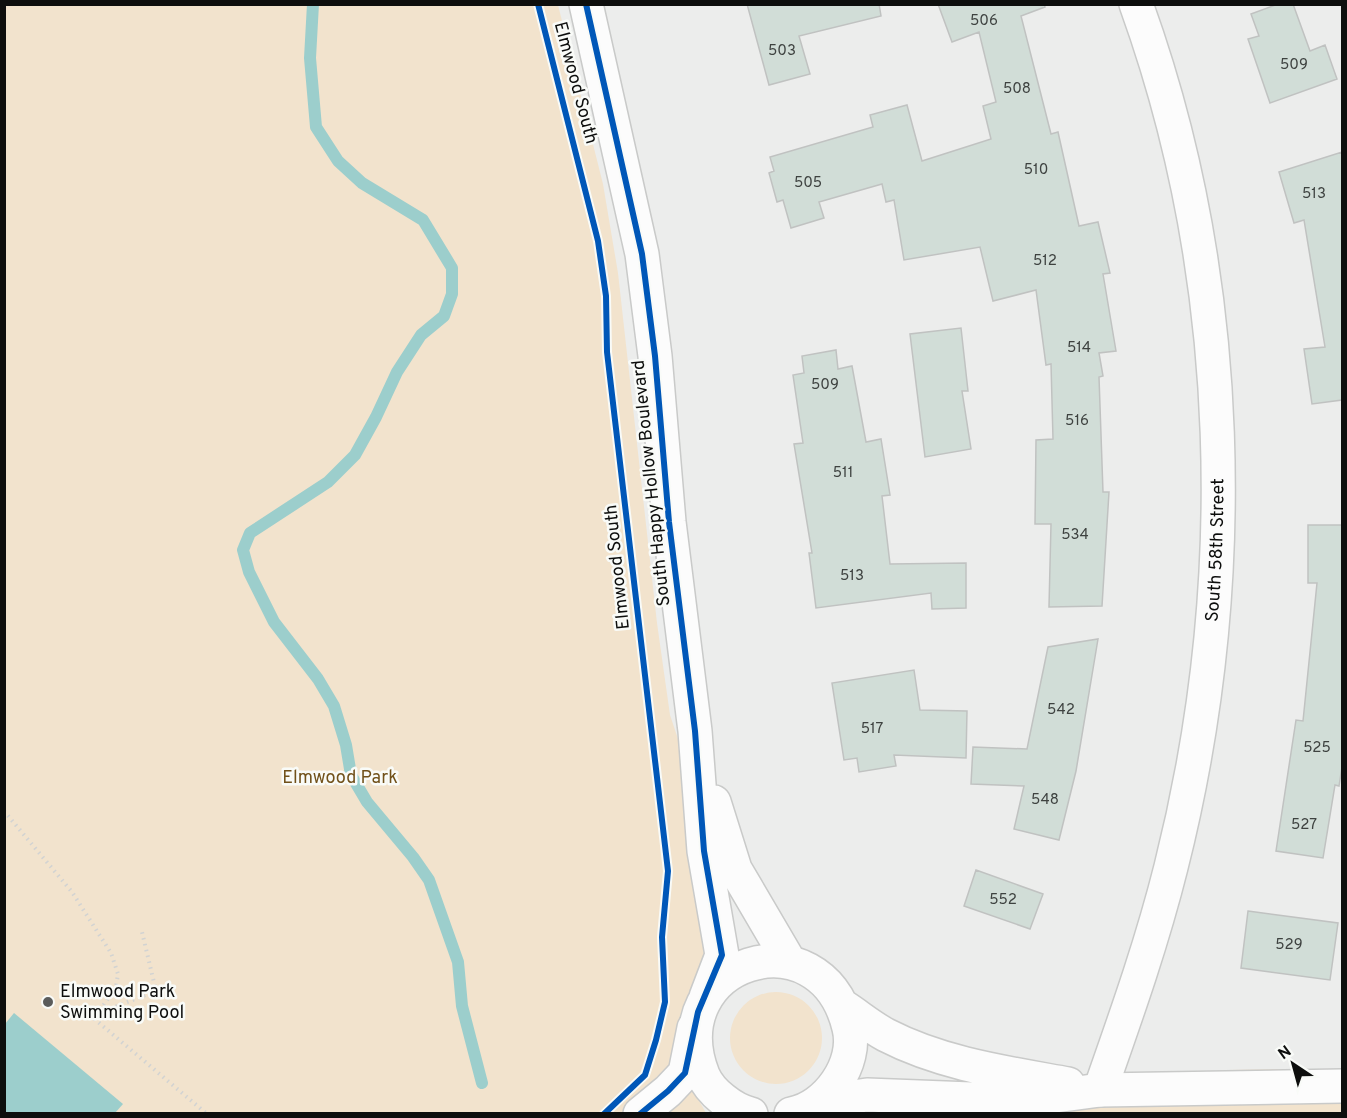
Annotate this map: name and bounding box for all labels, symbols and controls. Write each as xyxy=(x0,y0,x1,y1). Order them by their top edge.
house number: 506 xyxy=(970,12,998,31)
street label: Elmwood South xyxy=(548,19,602,147)
house number: 503 xyxy=(768,42,796,61)
house number: 509 xyxy=(1280,56,1308,75)
house number: 508 xyxy=(1003,80,1031,99)
house number: 510 xyxy=(1024,161,1048,180)
house number: 505 xyxy=(794,174,822,193)
house number: 513 xyxy=(1302,185,1326,204)
house number: 512 xyxy=(1033,252,1057,271)
house number: 514 xyxy=(1067,339,1091,358)
street label: South Happy Hollow Boulevard xyxy=(628,359,676,607)
house number: 509 xyxy=(811,376,839,395)
house number: 516 xyxy=(1065,412,1089,431)
house number: 511 xyxy=(833,464,853,483)
street label: South 58th Street xyxy=(1201,478,1230,623)
street label: Elmwood South xyxy=(600,503,636,631)
house number: 534 xyxy=(1061,526,1089,545)
house number: 513 xyxy=(840,567,864,586)
house number: 542 xyxy=(1047,701,1075,720)
house number: 517 xyxy=(861,720,884,739)
house number: 525 xyxy=(1303,739,1331,758)
park label: Elmwood Park xyxy=(282,767,398,790)
house number: 548 xyxy=(1031,791,1059,810)
house number: 527 xyxy=(1291,816,1317,835)
house number: 552 xyxy=(989,891,1017,910)
house number: 529 xyxy=(1275,936,1303,955)
place label: Elmwood Park Swimming Pool xyxy=(60,981,184,1025)
marker: Elmwood Park Swimming Pool xyxy=(41,995,55,1009)
north arrow xyxy=(1263,1034,1323,1094)
text: N xyxy=(1275,1042,1296,1065)

